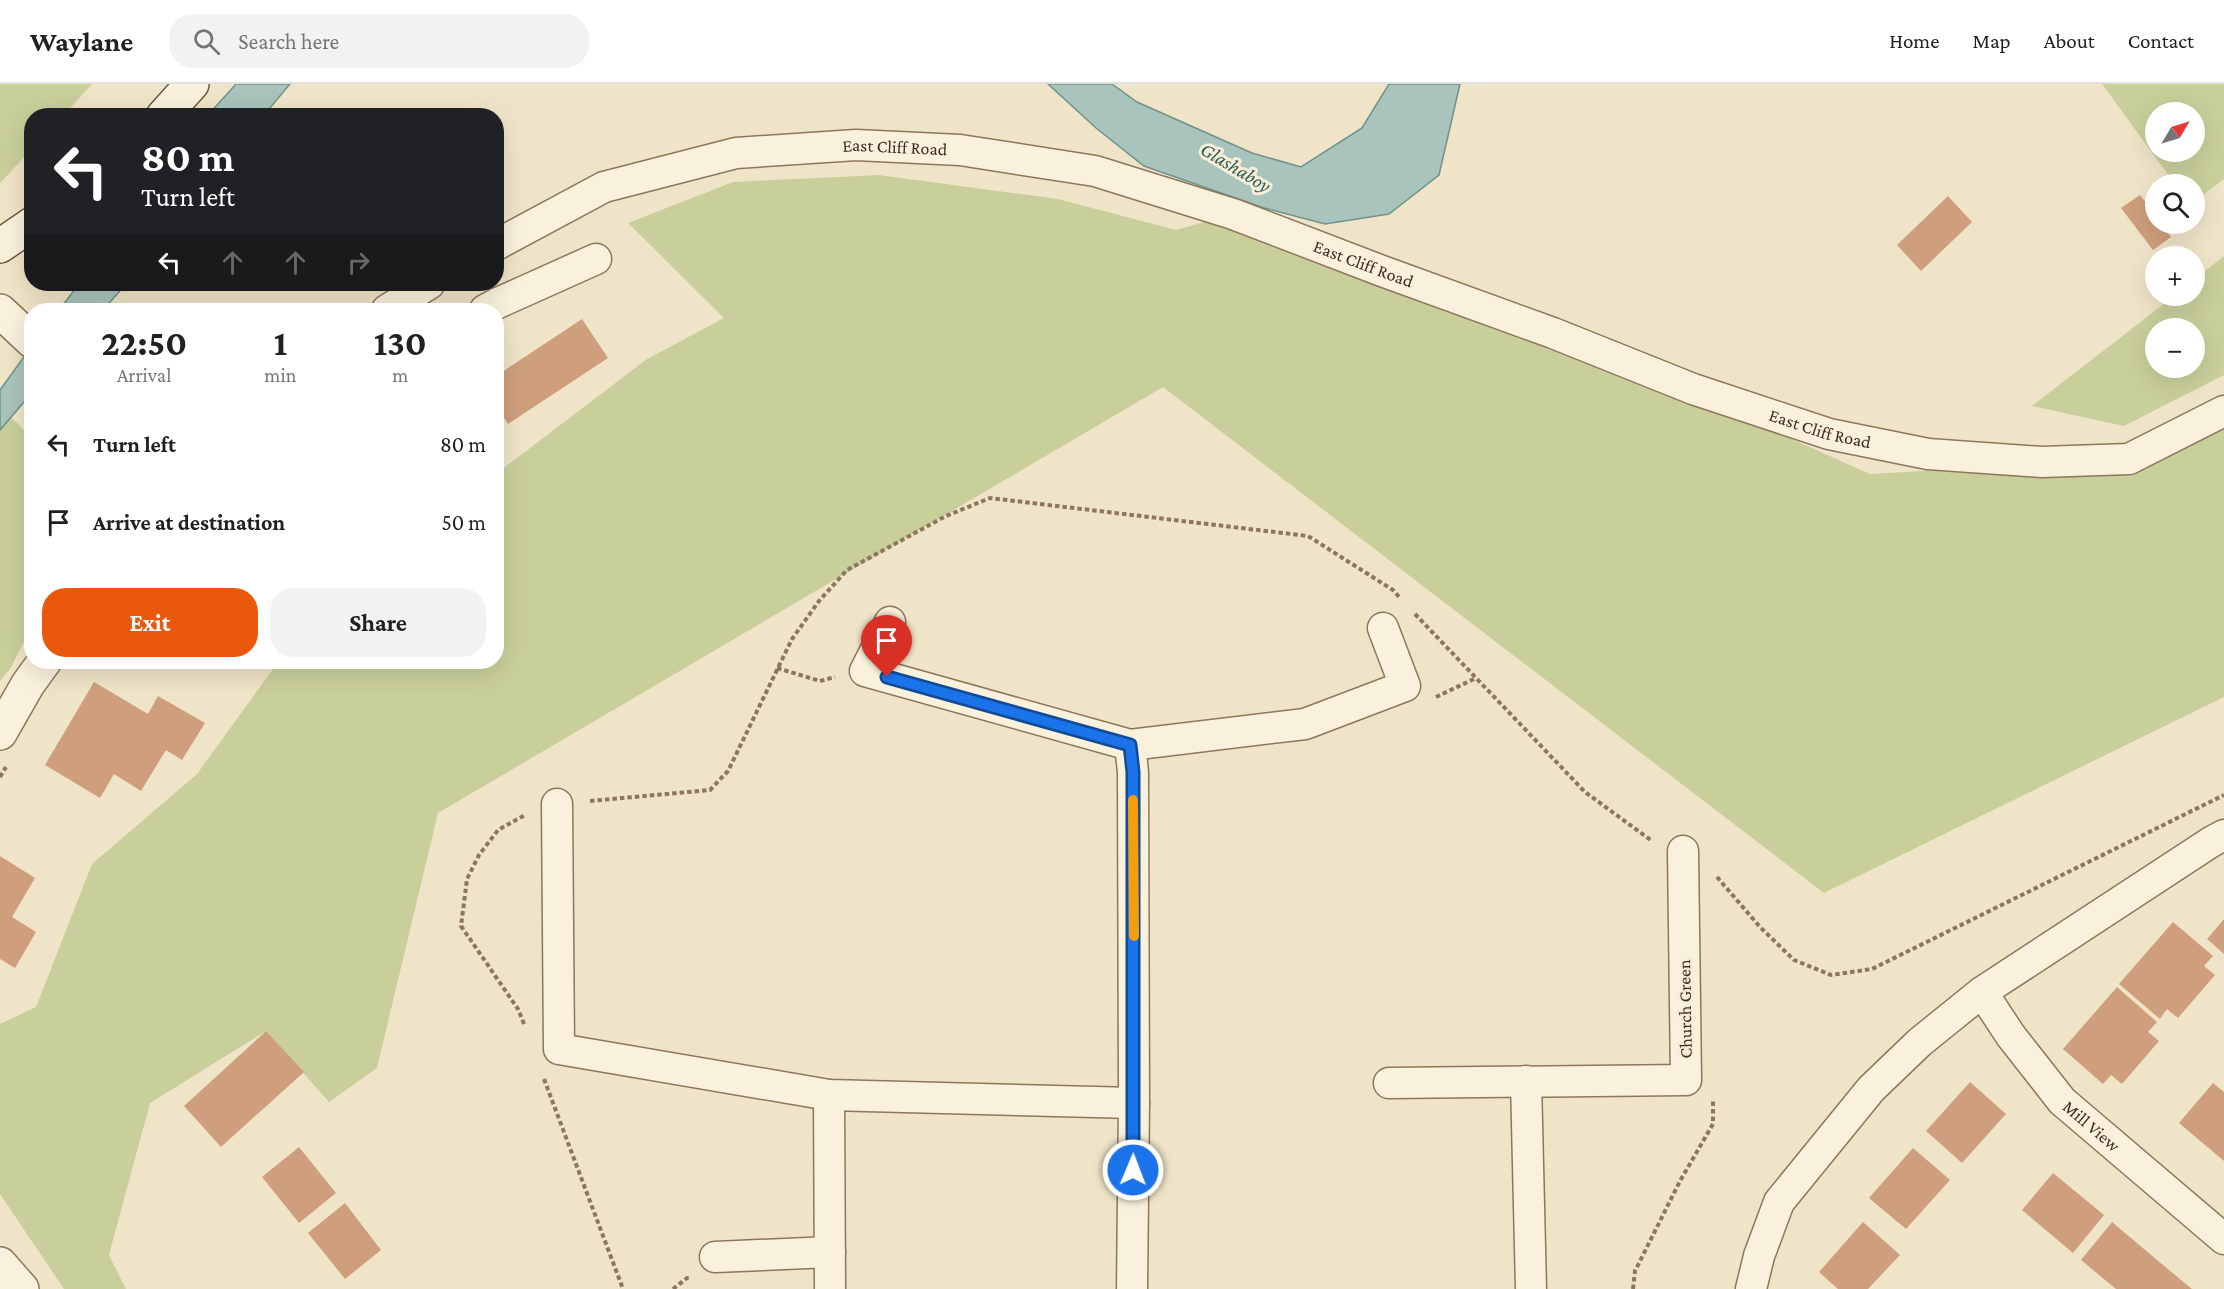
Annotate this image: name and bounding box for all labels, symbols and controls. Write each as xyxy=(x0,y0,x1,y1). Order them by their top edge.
search box xyxy=(169,14,589,68)
icon: search xyxy=(190,25,223,58)
text: Waylane xyxy=(30,26,133,57)
text: Search here xyxy=(238,29,339,54)
text: Home xyxy=(1889,29,1939,53)
text: Map xyxy=(1972,29,2011,53)
text: About xyxy=(2044,29,2095,53)
text: Contact xyxy=(2128,29,2194,53)
north arrow xyxy=(2145,102,2205,162)
map controls xyxy=(2145,102,2205,378)
icon: left xyxy=(42,132,120,210)
text: 80 m xyxy=(141,133,235,180)
street label: East Cliff Road xyxy=(842,135,948,159)
water label: Glashaboy xyxy=(1196,137,1275,197)
button: search xyxy=(2145,174,2205,234)
text: Turn left xyxy=(141,182,235,212)
street label: East Cliff Road xyxy=(1311,236,1417,292)
icon: left xyxy=(153,246,186,279)
icon: ahead xyxy=(216,246,249,279)
icon: ahead xyxy=(279,246,312,279)
icon: right xyxy=(342,246,375,279)
button: + xyxy=(2145,246,2205,306)
button: − xyxy=(2145,318,2205,378)
text: 22:50 xyxy=(101,323,187,363)
text: 1 xyxy=(274,323,287,363)
text: 130 xyxy=(374,323,427,363)
text: Arrival xyxy=(117,364,171,386)
text: min xyxy=(264,364,296,386)
text: m xyxy=(392,364,408,386)
street label: East Cliff Road xyxy=(1767,405,1873,452)
icon: left xyxy=(42,428,75,461)
text: Turn left xyxy=(93,432,176,457)
text: 80 m xyxy=(440,432,486,457)
icon: arrive xyxy=(42,506,75,539)
text: Arrive at destination xyxy=(93,510,285,535)
text: 50 m xyxy=(441,510,486,535)
button: Exit xyxy=(42,588,258,657)
button: Share xyxy=(270,588,486,657)
pin xyxy=(861,615,912,677)
icon: arrive xyxy=(870,624,903,657)
street label: Church Green xyxy=(1674,959,1696,1059)
street label: Mill View xyxy=(2059,1096,2125,1156)
position arrow xyxy=(1101,1138,1165,1202)

